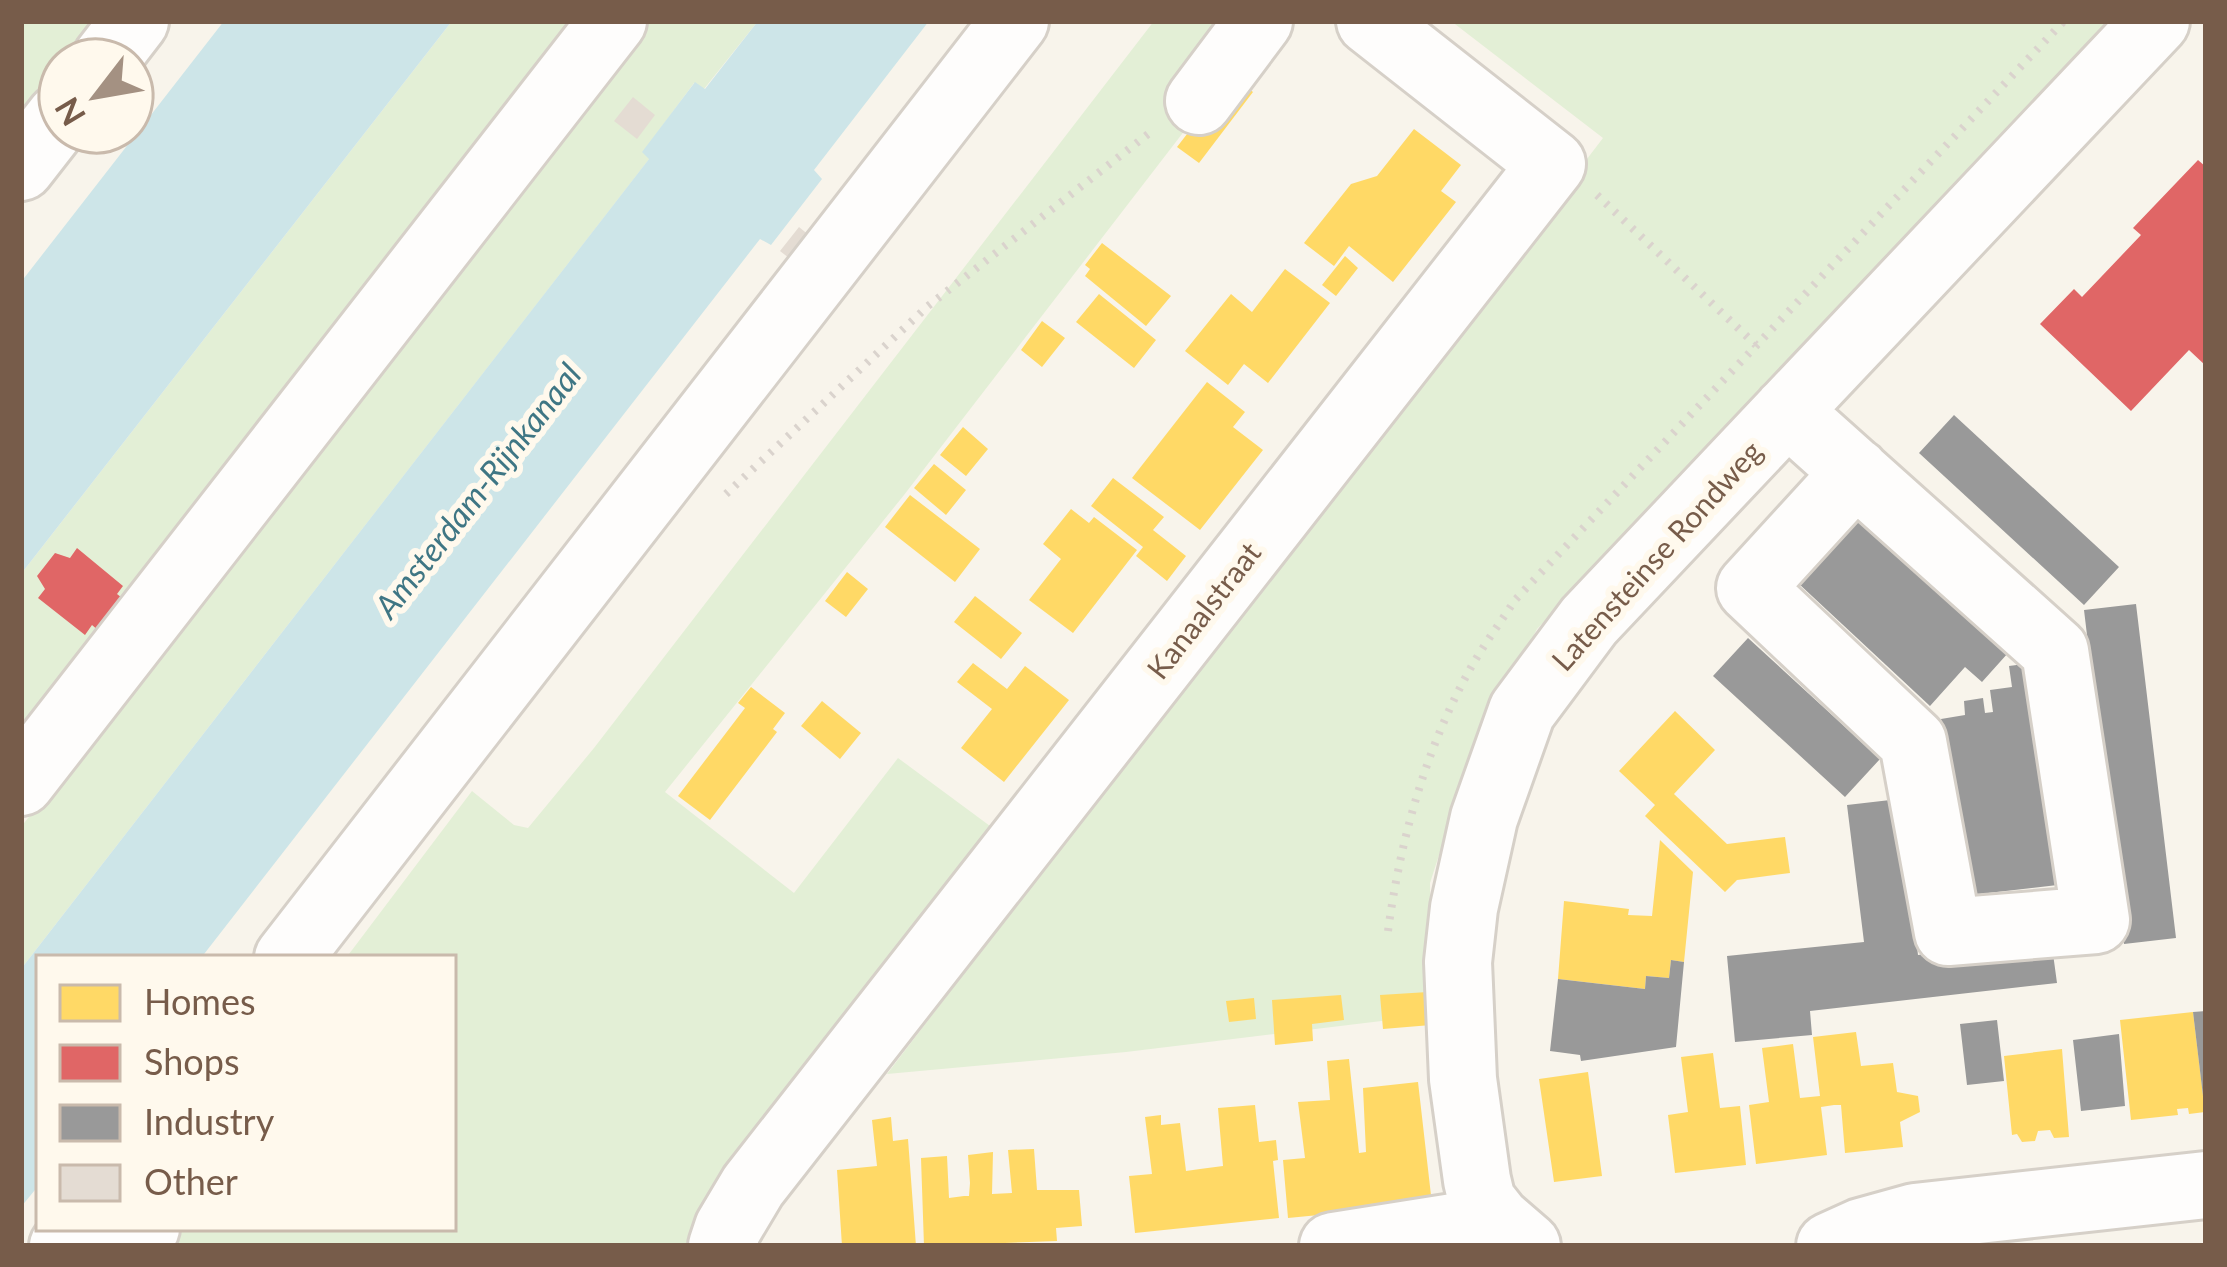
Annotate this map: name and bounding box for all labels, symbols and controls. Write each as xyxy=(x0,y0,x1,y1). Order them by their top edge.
north arrow xyxy=(36,36,156,156)
text: N xyxy=(46,91,93,133)
water label: Amsterdam-Rijnkanaal xyxy=(364,355,589,627)
street label: Latensteinse Rondweg xyxy=(1543,433,1769,677)
street label: Kanaalstraat xyxy=(1139,534,1268,685)
legend xyxy=(36,955,456,1231)
text: Homes xyxy=(144,979,256,1023)
text: Shops xyxy=(144,1039,240,1083)
text: Industry xyxy=(144,1099,275,1143)
text: Other xyxy=(144,1159,238,1203)

